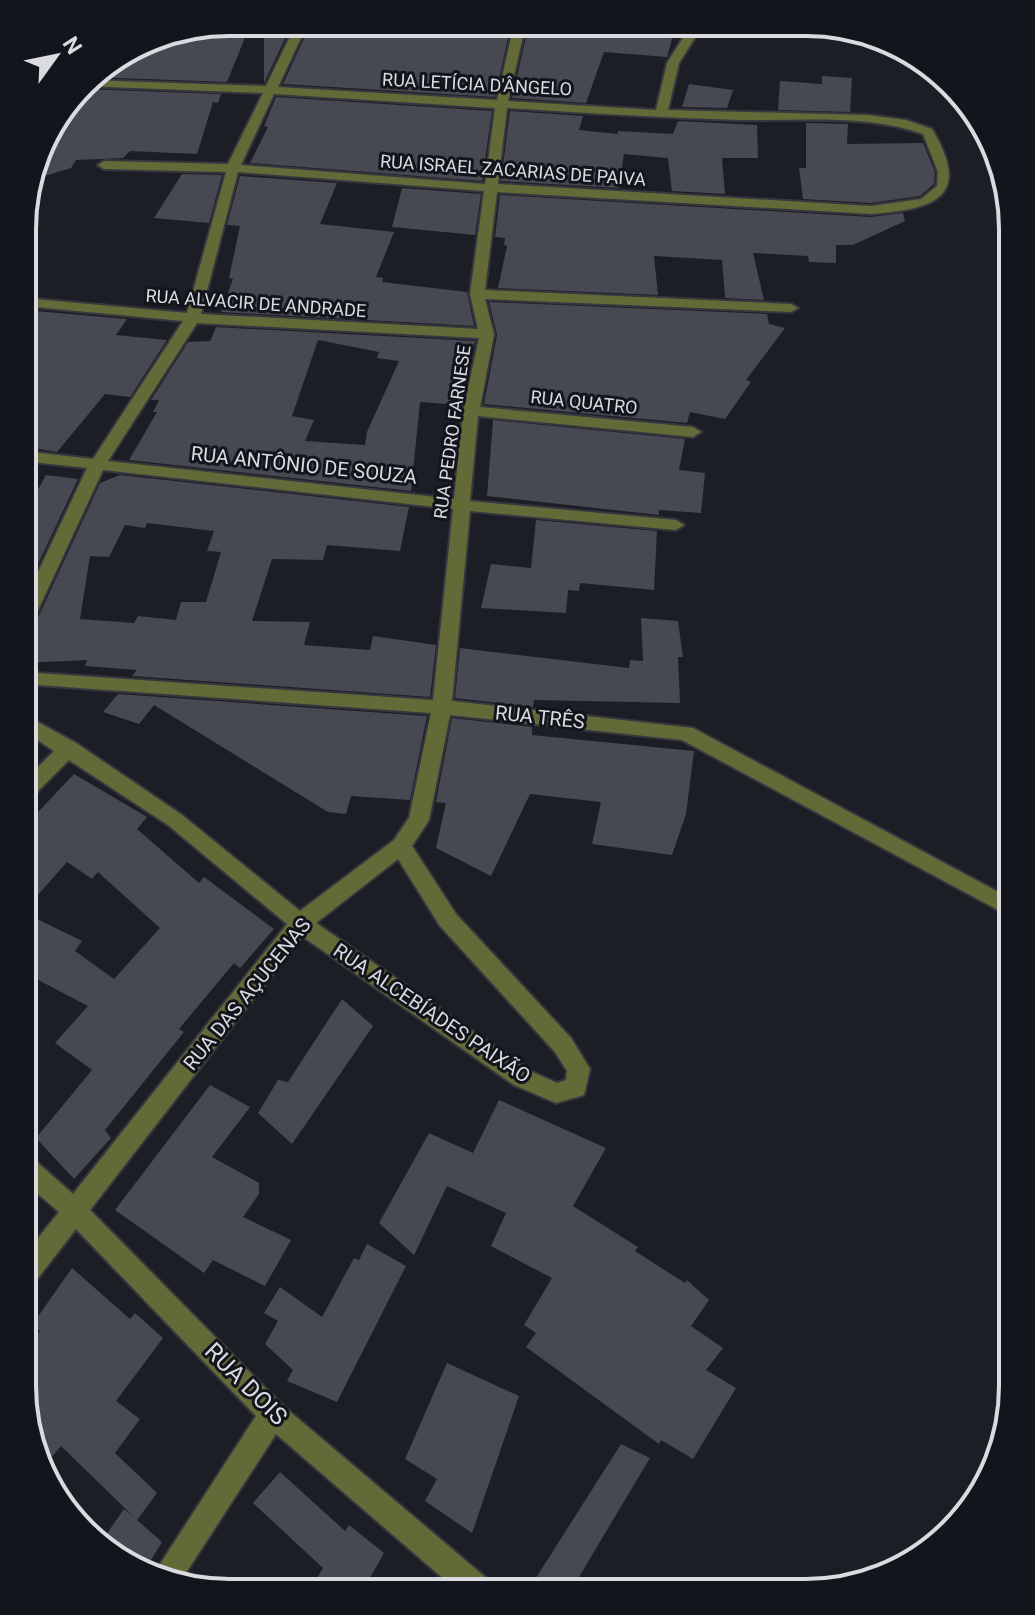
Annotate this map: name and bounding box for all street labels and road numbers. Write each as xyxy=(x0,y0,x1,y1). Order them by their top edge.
street label: RUA LETÍCIA D'ÂNGELO xyxy=(382,69,572,99)
street label: RUA ISRAEL ZACARIAS DE PAIVA xyxy=(379,150,647,190)
street label: RUA ALVACIR DE ANDRADE xyxy=(145,285,367,321)
street label: RUA PEDRO FARNESE xyxy=(429,344,475,520)
street label: RUA QUATRO xyxy=(529,386,639,418)
street label: RUA ANTÔNIO DE SOUZA xyxy=(190,441,418,489)
street label: RUA TRÊS xyxy=(494,700,586,734)
street label: RUA DAS AÇUCENAS xyxy=(178,913,316,1075)
street label: RUA ALCEBÍADES PAIXÃO xyxy=(329,938,535,1088)
street label: RUA DOIS xyxy=(199,1337,293,1431)

